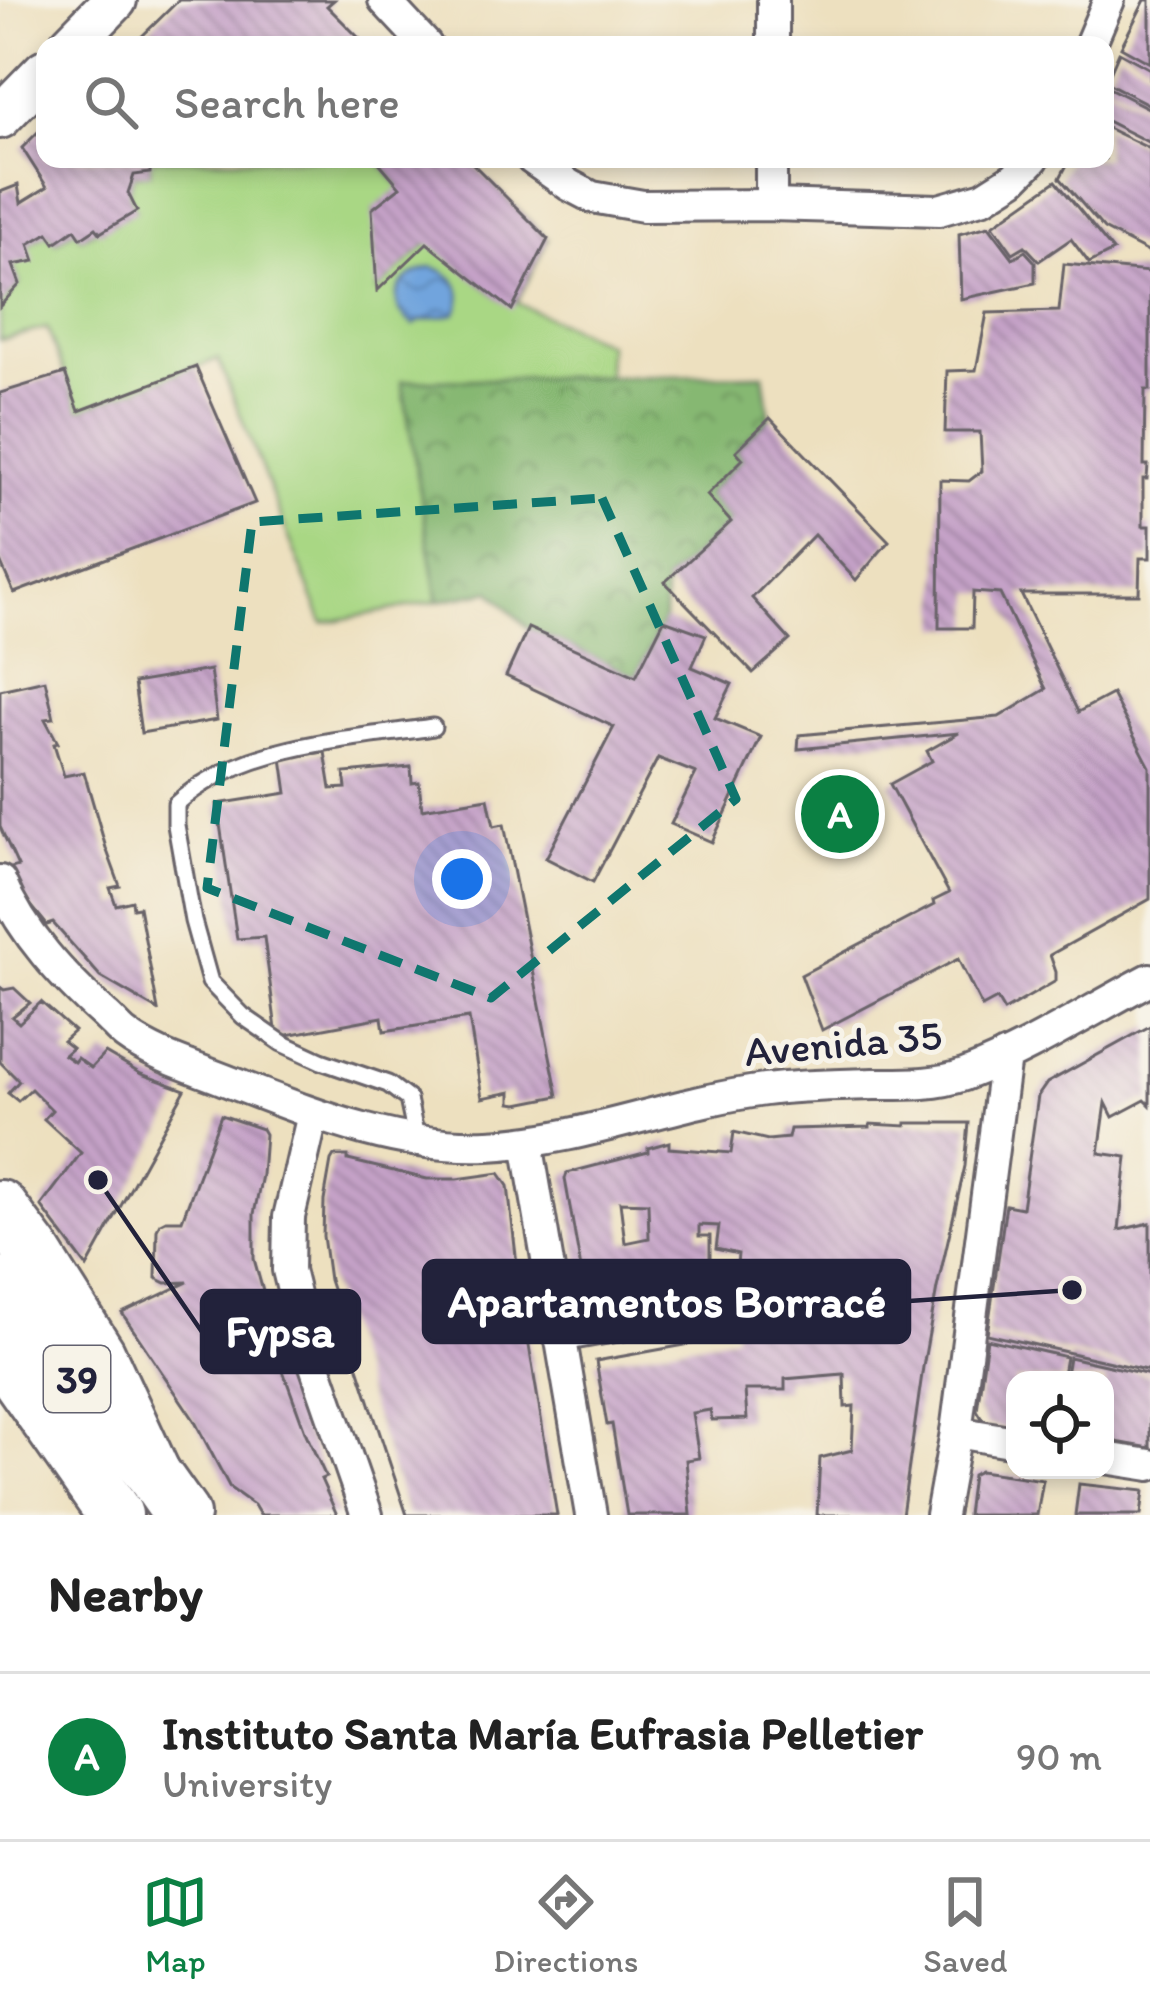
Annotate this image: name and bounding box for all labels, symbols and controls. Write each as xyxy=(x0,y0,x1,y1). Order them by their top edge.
search box xyxy=(36,36,1114,168)
icon: search xyxy=(78,69,144,135)
text: Search here xyxy=(174,75,400,129)
pin: A xyxy=(801,769,879,859)
your location xyxy=(432,849,492,909)
street label: Avenida 35 xyxy=(742,1009,944,1077)
callout: Apartamentos Borracé xyxy=(424,1261,909,1342)
text: Apartamentos Borracé xyxy=(448,1274,886,1328)
callout: Fypsa xyxy=(202,1291,359,1372)
text: Fypsa xyxy=(226,1304,335,1358)
road number: 39 xyxy=(44,1346,110,1412)
map controls xyxy=(1006,1371,1114,1479)
button: locate xyxy=(1006,1371,1114,1479)
text: Nearby xyxy=(48,1563,203,1624)
text: Instituto Santa María Eufrasia Pelletier xyxy=(162,1706,923,1760)
text: A xyxy=(75,1733,99,1780)
text: 90 m xyxy=(1016,1733,1102,1780)
text: University xyxy=(162,1760,332,1807)
tab: Map xyxy=(142,1869,208,1980)
tab: Directions xyxy=(493,1869,638,1980)
tab: Saved xyxy=(923,1869,1008,1980)

